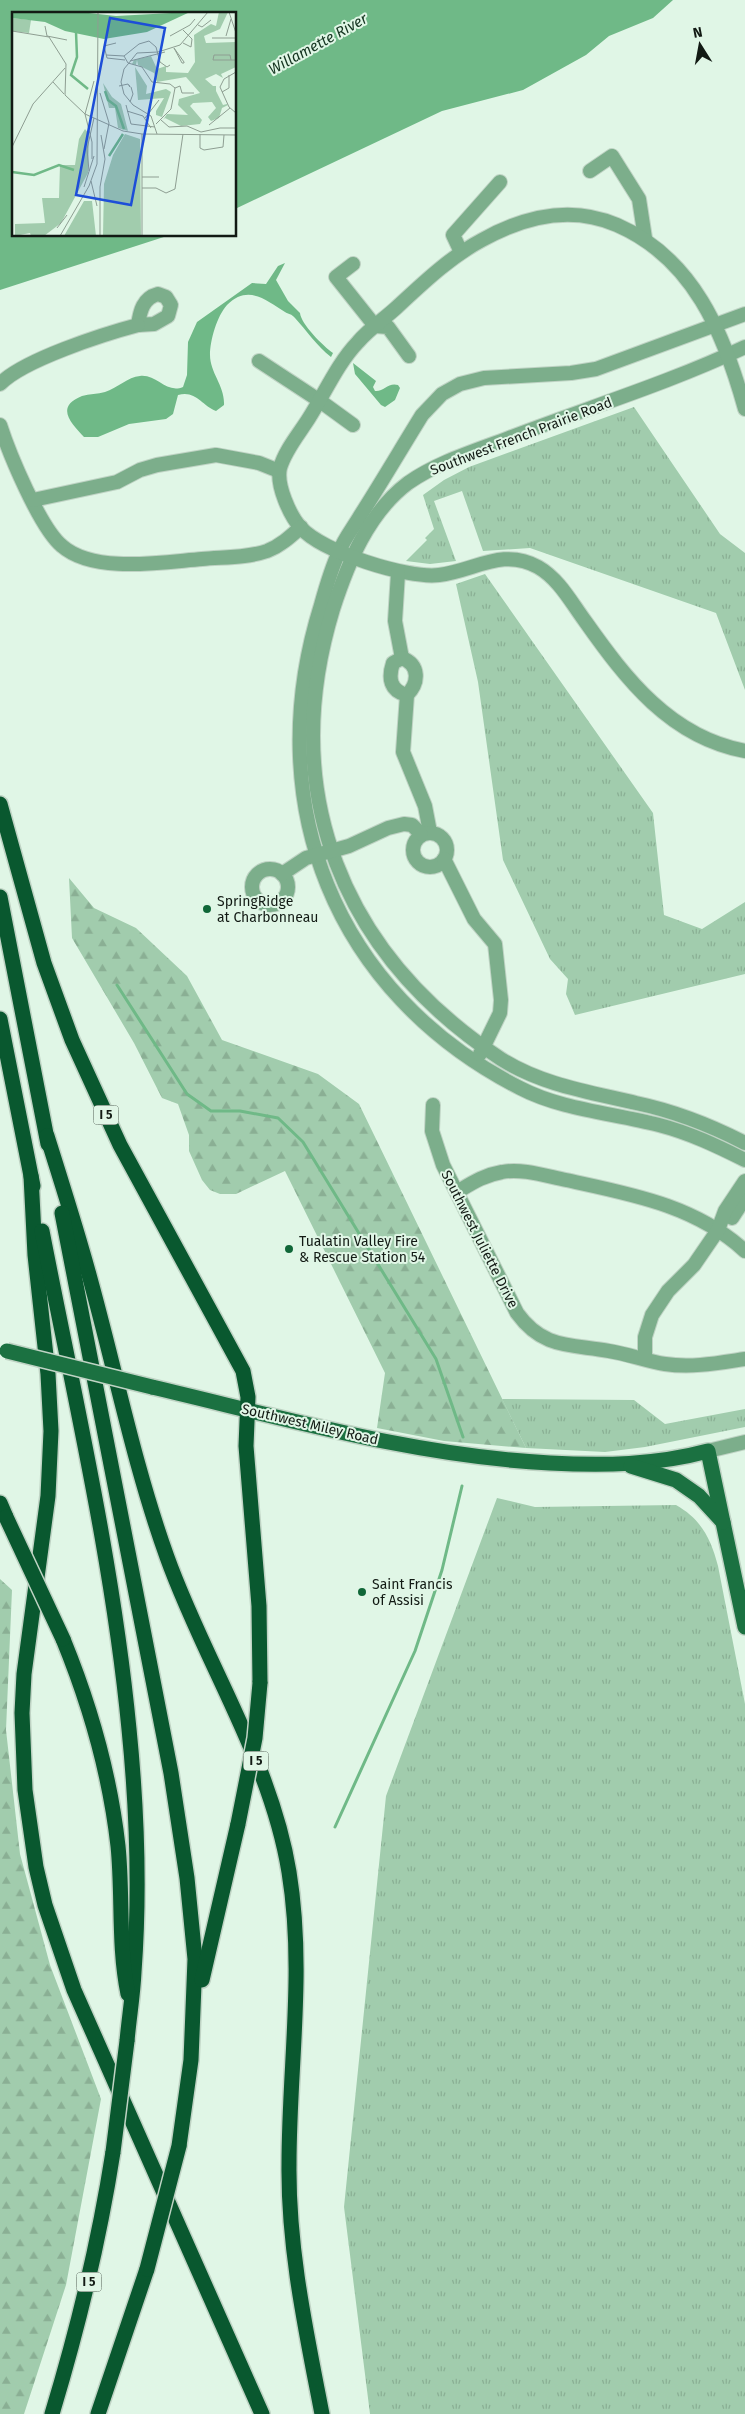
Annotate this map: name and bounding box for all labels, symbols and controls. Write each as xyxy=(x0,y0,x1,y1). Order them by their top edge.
water label: Willamette River xyxy=(266,9,372,79)
inset map xyxy=(12,12,236,236)
north arrow xyxy=(675,20,725,70)
text: N xyxy=(691,23,704,42)
street label: Southwest French Prairie Road xyxy=(428,394,614,479)
place label: SpringRidge at Charbonneau xyxy=(217,893,318,926)
marker: SpringRidge at Charbonneau xyxy=(201,903,213,915)
road number: I 5 xyxy=(94,1106,118,1124)
street label: Southwest Juliette Drive xyxy=(437,1167,522,1311)
place label: Tualatin Valley Fire & Rescue Station 54 xyxy=(299,1233,426,1266)
marker: Tualatin Valley Fire & Rescue Station 54 xyxy=(283,1243,295,1255)
street label: Southwest Miley Road xyxy=(240,1401,380,1448)
place label: Saint Francis of Assisi xyxy=(372,1576,453,1609)
marker: Saint Francis of Assisi xyxy=(356,1586,368,1598)
road number: I 5 xyxy=(244,1752,268,1770)
road number: I 5 xyxy=(76,2272,102,2292)

